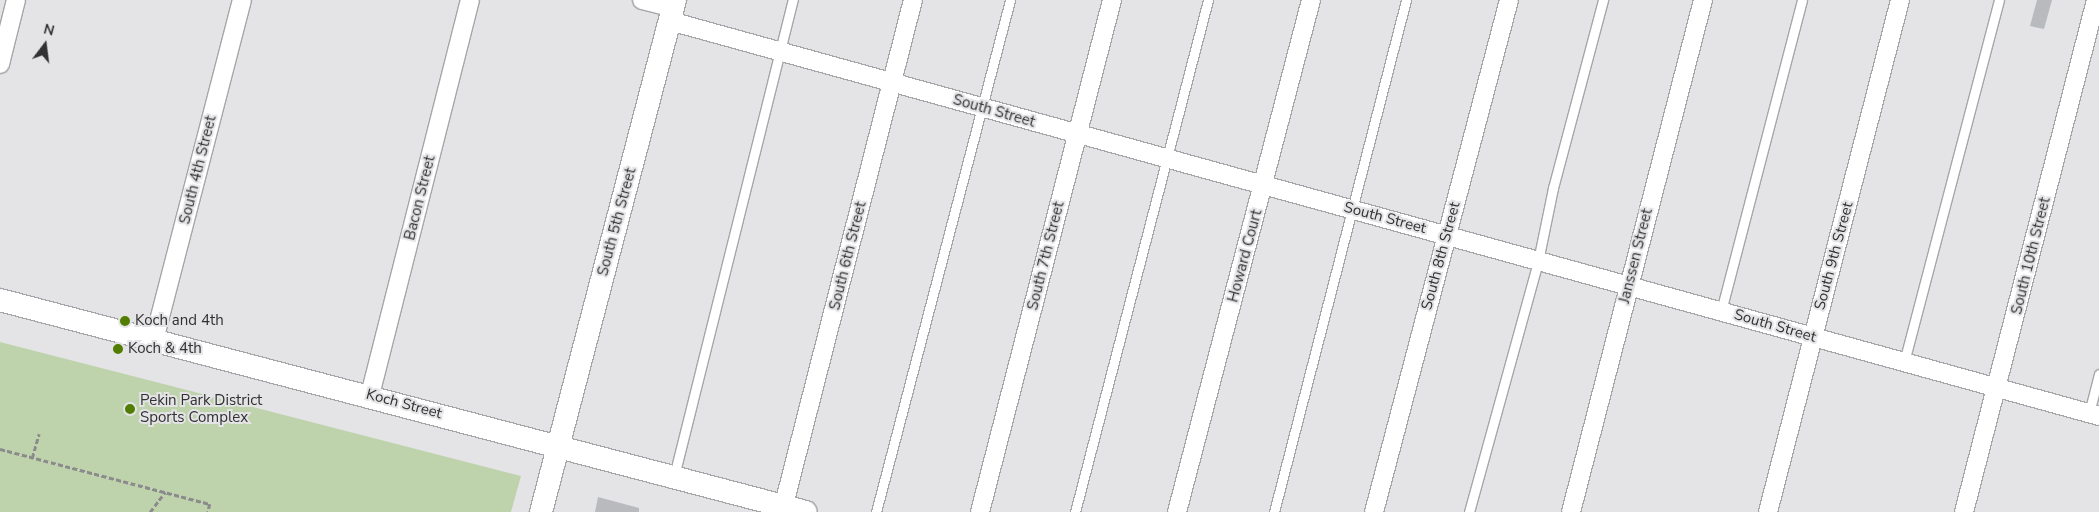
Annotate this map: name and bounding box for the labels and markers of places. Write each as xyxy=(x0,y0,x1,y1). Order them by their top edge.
place label: Koch and 4th xyxy=(135,312,224,330)
marker: Koch and 4th xyxy=(119,315,131,327)
place label: Koch & 4th xyxy=(128,340,202,358)
marker: Koch & 4th xyxy=(112,343,124,355)
place label: Pekin Park District Sports Complex xyxy=(140,391,262,426)
marker: Pekin Park District Sports Complex xyxy=(124,403,136,415)

